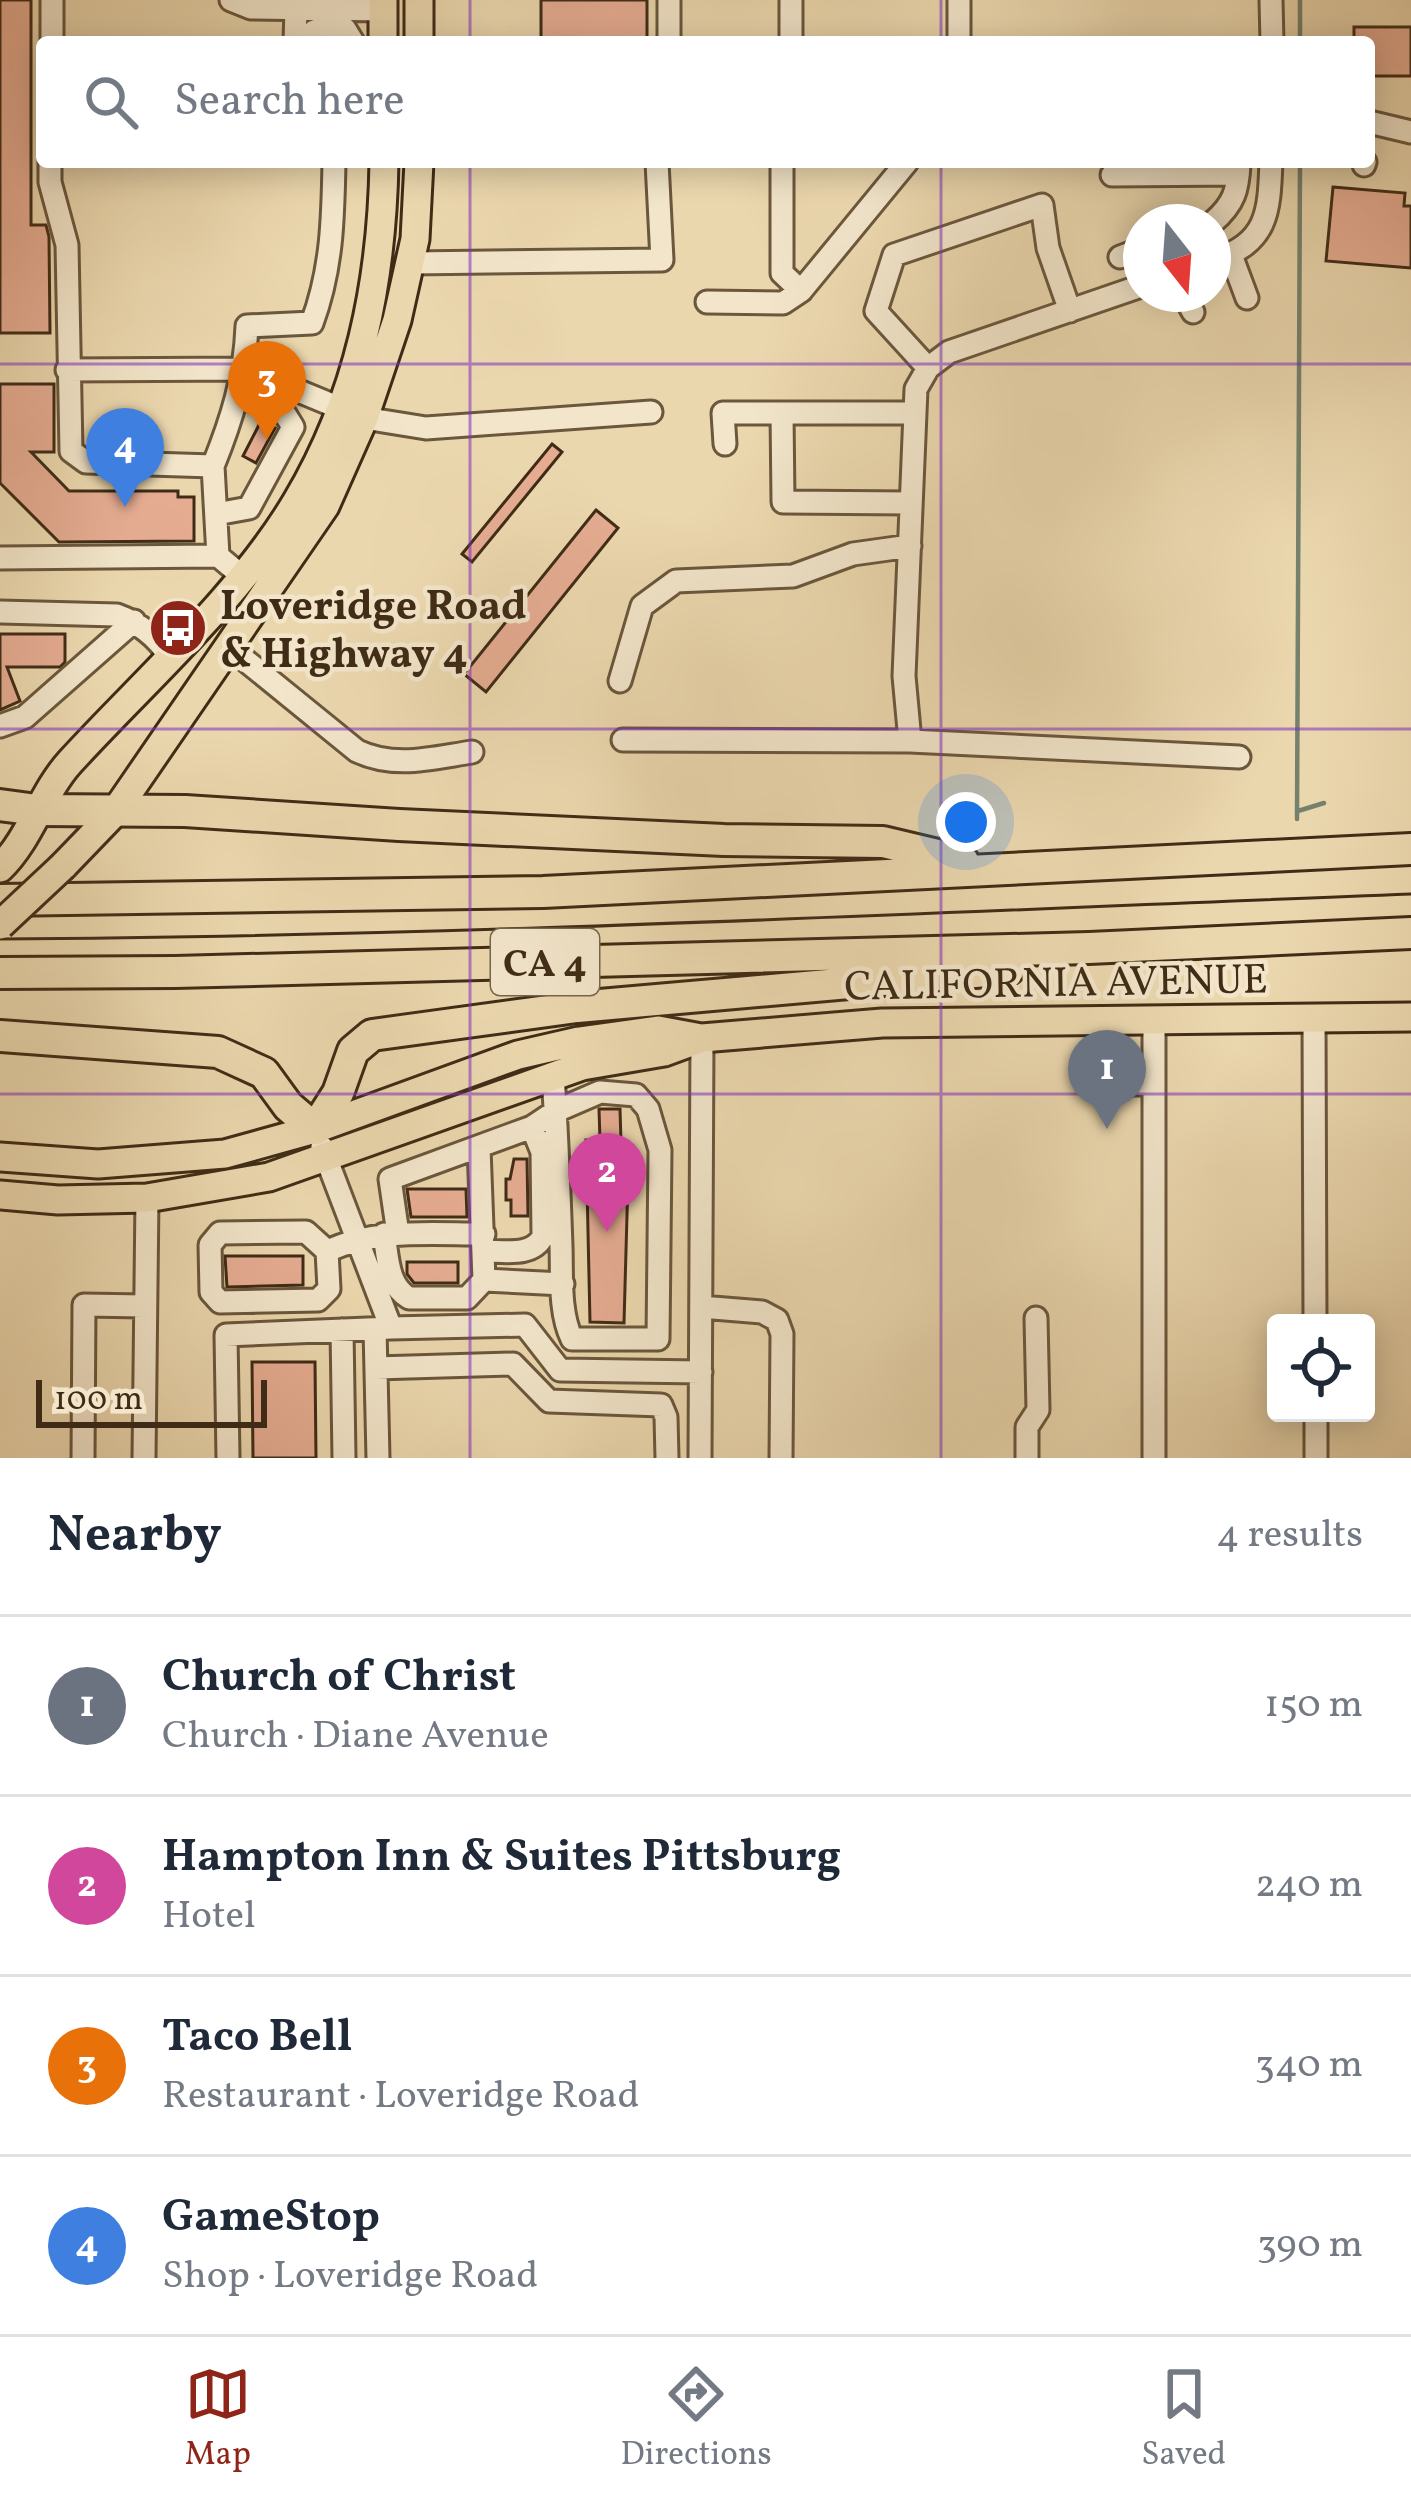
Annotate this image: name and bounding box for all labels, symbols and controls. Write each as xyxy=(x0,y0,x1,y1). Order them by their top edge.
search box xyxy=(36,36,1375,168)
icon: search xyxy=(78,69,144,135)
text: Search here xyxy=(174,71,405,134)
north arrow xyxy=(1123,204,1231,312)
pin: 3 xyxy=(228,341,306,440)
pin: 4 xyxy=(86,408,164,507)
place label: Loveridge Road & Highway 4 xyxy=(220,579,527,686)
bus stop icon: Loveridge Road & Highway 4 xyxy=(147,597,209,659)
your location xyxy=(936,792,996,852)
road number: CA 4 xyxy=(491,929,599,995)
street label: CALIFORNIA AVENUE xyxy=(844,952,1268,1019)
pin: 1 xyxy=(1068,1030,1146,1129)
pin: 2 xyxy=(568,1133,646,1232)
map controls xyxy=(1267,1314,1375,1422)
button: locate xyxy=(1267,1314,1375,1422)
scale bar xyxy=(36,1374,267,1427)
text: 100 m xyxy=(54,1378,143,1424)
text: Nearby xyxy=(48,1501,222,1572)
text: 4 results xyxy=(1216,1509,1363,1563)
text: Church of Christ xyxy=(162,1647,516,1710)
text: 1 xyxy=(79,1679,95,1733)
text: 150 m xyxy=(1264,1679,1363,1733)
text: Church · Diane Avenue xyxy=(162,1710,549,1764)
text: Hampton Inn & Suites Pittsburg xyxy=(162,1827,841,1890)
text: 2 xyxy=(77,1859,97,1913)
text: 240 m xyxy=(1255,1859,1363,1913)
text: Hotel xyxy=(162,1890,256,1944)
text: Taco Bell xyxy=(162,2007,352,2070)
text: 3 xyxy=(77,2039,97,2093)
text: 340 m xyxy=(1255,2039,1363,2093)
text: Restaurant · Loveridge Road xyxy=(162,2070,639,2124)
text: GameStop xyxy=(162,2187,380,2250)
text: 4 xyxy=(75,2219,99,2273)
text: 390 m xyxy=(1257,2219,1363,2273)
text: Shop · Loveridge Road xyxy=(162,2250,538,2304)
tab: Map xyxy=(185,2361,251,2479)
tab: Directions xyxy=(620,2361,772,2479)
tab: Saved xyxy=(1141,2361,1226,2479)

